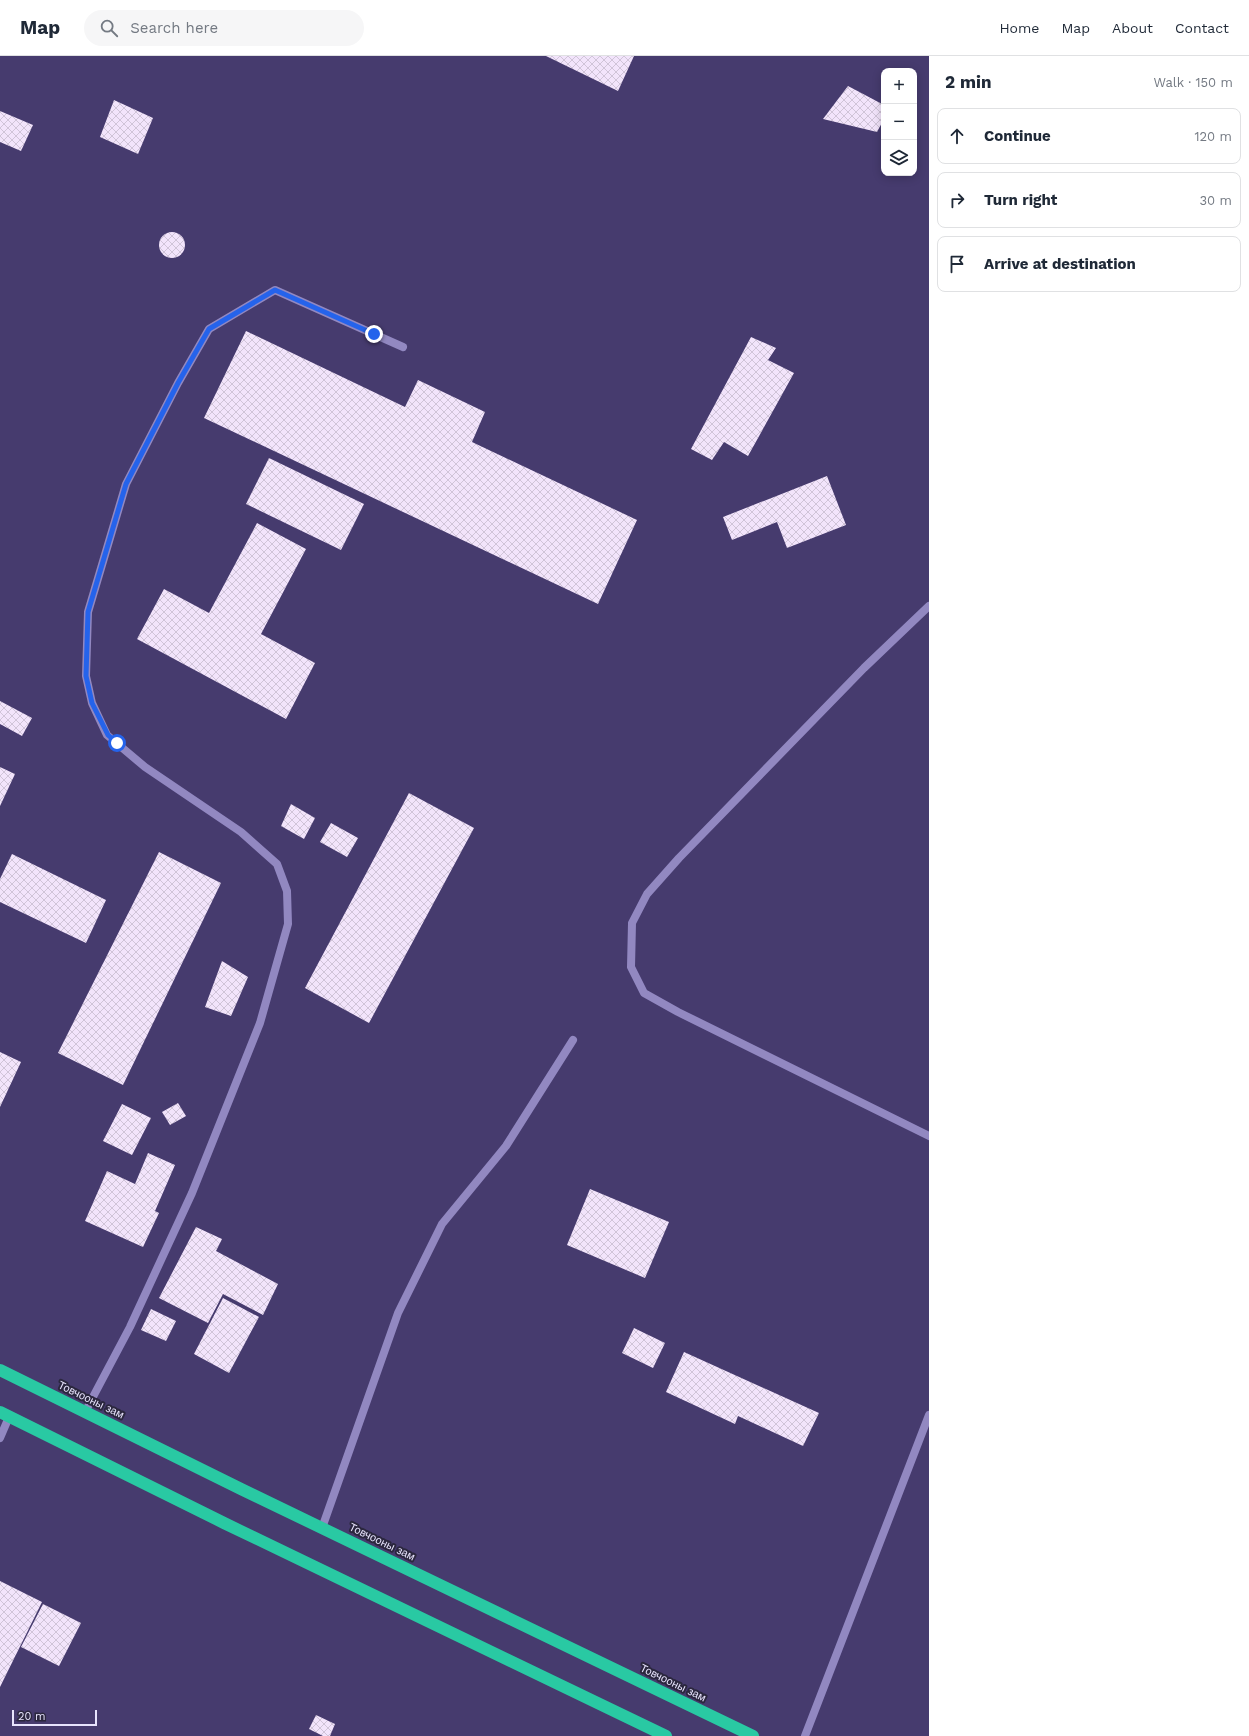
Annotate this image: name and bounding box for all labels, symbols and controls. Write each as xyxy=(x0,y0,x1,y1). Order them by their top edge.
search box xyxy=(84,10,364,46)
text: Map xyxy=(20,16,60,39)
icon: search xyxy=(98,17,120,39)
text: Search here xyxy=(130,19,218,37)
text: Home xyxy=(999,20,1039,36)
text: Map xyxy=(1061,20,1090,36)
text: About xyxy=(1112,20,1153,36)
text: Contact xyxy=(1175,20,1229,36)
map controls xyxy=(881,68,917,176)
button: + xyxy=(881,68,917,104)
text: 2 min xyxy=(945,72,991,92)
text: Walk · 150 m xyxy=(1154,75,1233,90)
button: − xyxy=(881,104,917,140)
icon: ahead xyxy=(946,125,968,147)
text: Continue xyxy=(984,127,1051,145)
text: 120 m xyxy=(1194,129,1232,144)
button: layers xyxy=(881,140,917,176)
icon: right xyxy=(946,189,968,211)
text: Turn right xyxy=(984,191,1057,209)
text: 30 m xyxy=(1200,193,1232,208)
icon: arrive xyxy=(946,253,968,275)
text: Arrive at destination xyxy=(984,255,1136,273)
route end xyxy=(365,325,383,343)
route start xyxy=(108,734,126,752)
street label: Товчооны зам xyxy=(56,1378,126,1422)
street label: Товчооны зам xyxy=(347,1520,417,1564)
street label: Товчооны зам xyxy=(638,1661,708,1705)
scale bar xyxy=(12,1708,97,1727)
text: 20 m xyxy=(18,1710,46,1723)

